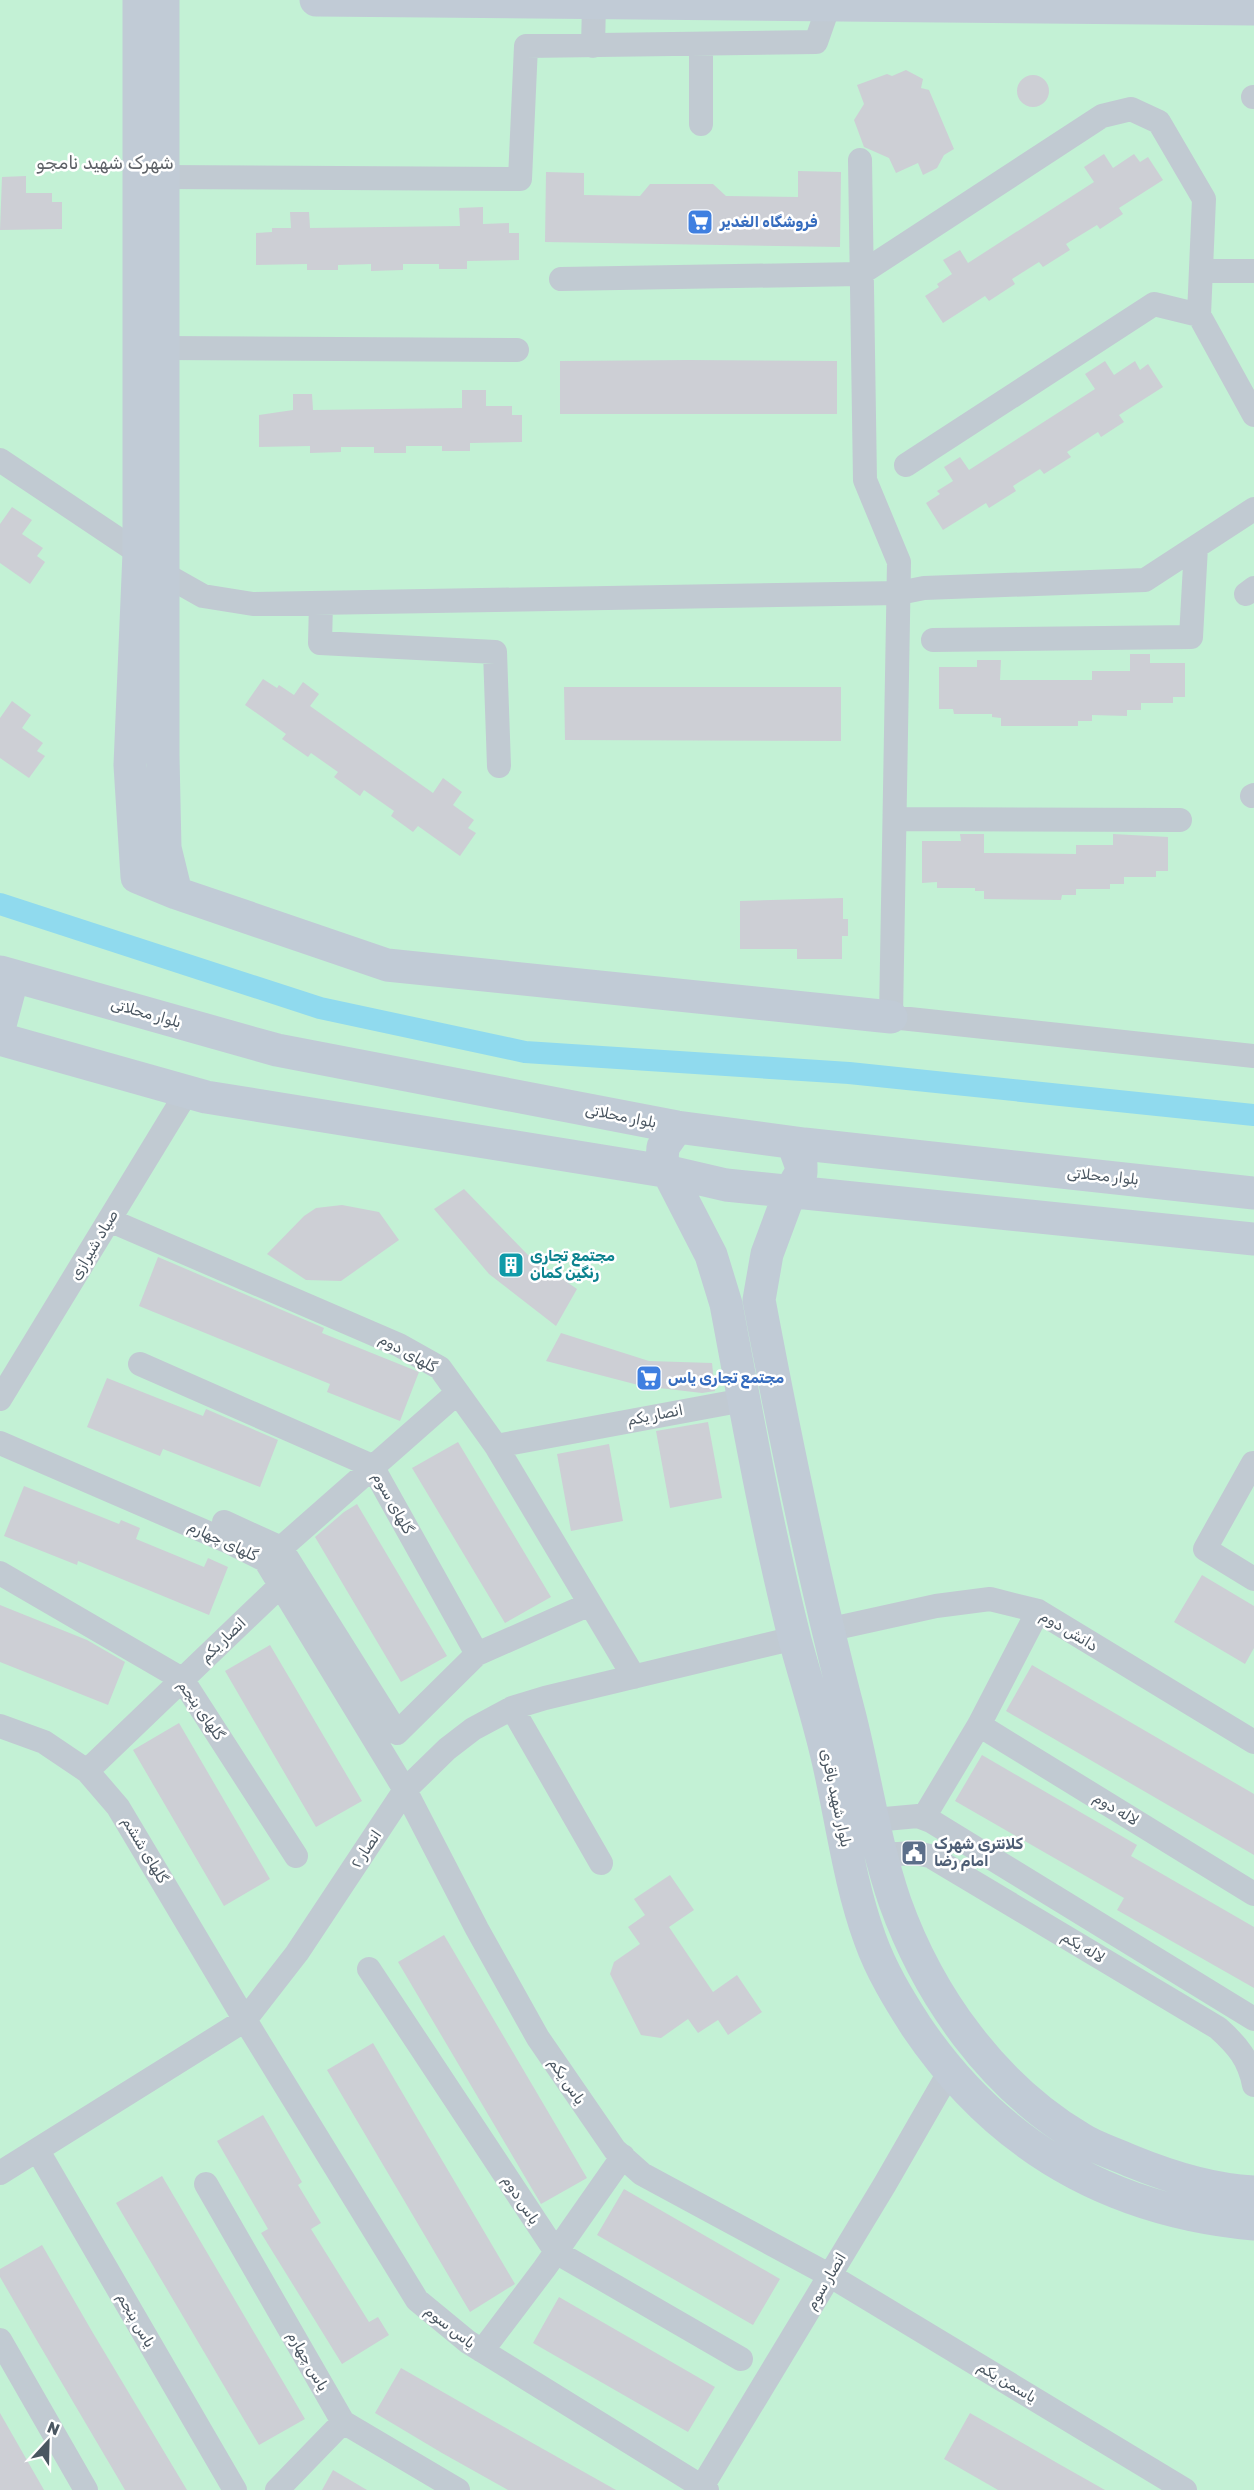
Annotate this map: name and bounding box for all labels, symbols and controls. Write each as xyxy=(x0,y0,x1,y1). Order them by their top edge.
district label: شهرک شهید نامجو xyxy=(36,152,174,174)
supermarket icon: فروشگاه الغدیر xyxy=(685,207,715,237)
place label: فروشگاه الغدیر xyxy=(719,213,818,231)
street label: بلوار محلاتی xyxy=(109,994,183,1032)
street label: بلوار محلاتی xyxy=(584,1100,658,1132)
street label: بلوار محلاتی xyxy=(1066,1163,1140,1189)
street label: صیاد شیرازی xyxy=(66,1207,122,1283)
place label: مجتمع تجاری رنگین کمان xyxy=(530,1247,615,1282)
building icon: مجتمع تجاری رنگین کمان xyxy=(496,1250,526,1280)
street label: گلهای دوم xyxy=(376,1330,440,1377)
supermarket icon: مجتمع تجاری یاس xyxy=(634,1363,664,1393)
place label: مجتمع تجاری یاس xyxy=(668,1369,785,1389)
street label: انصار یکم xyxy=(626,1401,685,1430)
street label: گلهای سوم xyxy=(368,1469,417,1538)
street label: گلهای چهارم xyxy=(185,1517,261,1566)
street label: دانش دوم xyxy=(1037,1607,1101,1656)
street label: انصار یکم xyxy=(196,1614,250,1667)
street label: گلهای پنجم xyxy=(173,1677,228,1744)
street label: بلوار شهید باقری xyxy=(817,1747,855,1849)
street label: لاله دوم xyxy=(1090,1788,1142,1830)
street label: گلهای ششم xyxy=(117,1814,172,1887)
street label: انصار ۲ xyxy=(347,1827,385,1871)
place label: کلانتری شهرک امام رضا xyxy=(934,1835,1024,1871)
public building icon: کلانتری شهرک امام رضا xyxy=(899,1838,929,1868)
street label: لاله یکم xyxy=(1058,1927,1108,1968)
street label: یاس یکم xyxy=(544,2054,589,2108)
street label: یاس دوم xyxy=(498,2172,543,2228)
street label: انصار سوم xyxy=(802,2249,851,2313)
street label: یاس پنجم xyxy=(112,2289,159,2351)
street label: یاس سوم xyxy=(421,2302,479,2353)
street label: یاس چهارم xyxy=(283,2328,332,2395)
street label: یاسمن یکم xyxy=(974,2357,1040,2407)
north arrow xyxy=(18,2412,78,2472)
text: N xyxy=(45,2418,62,2440)

